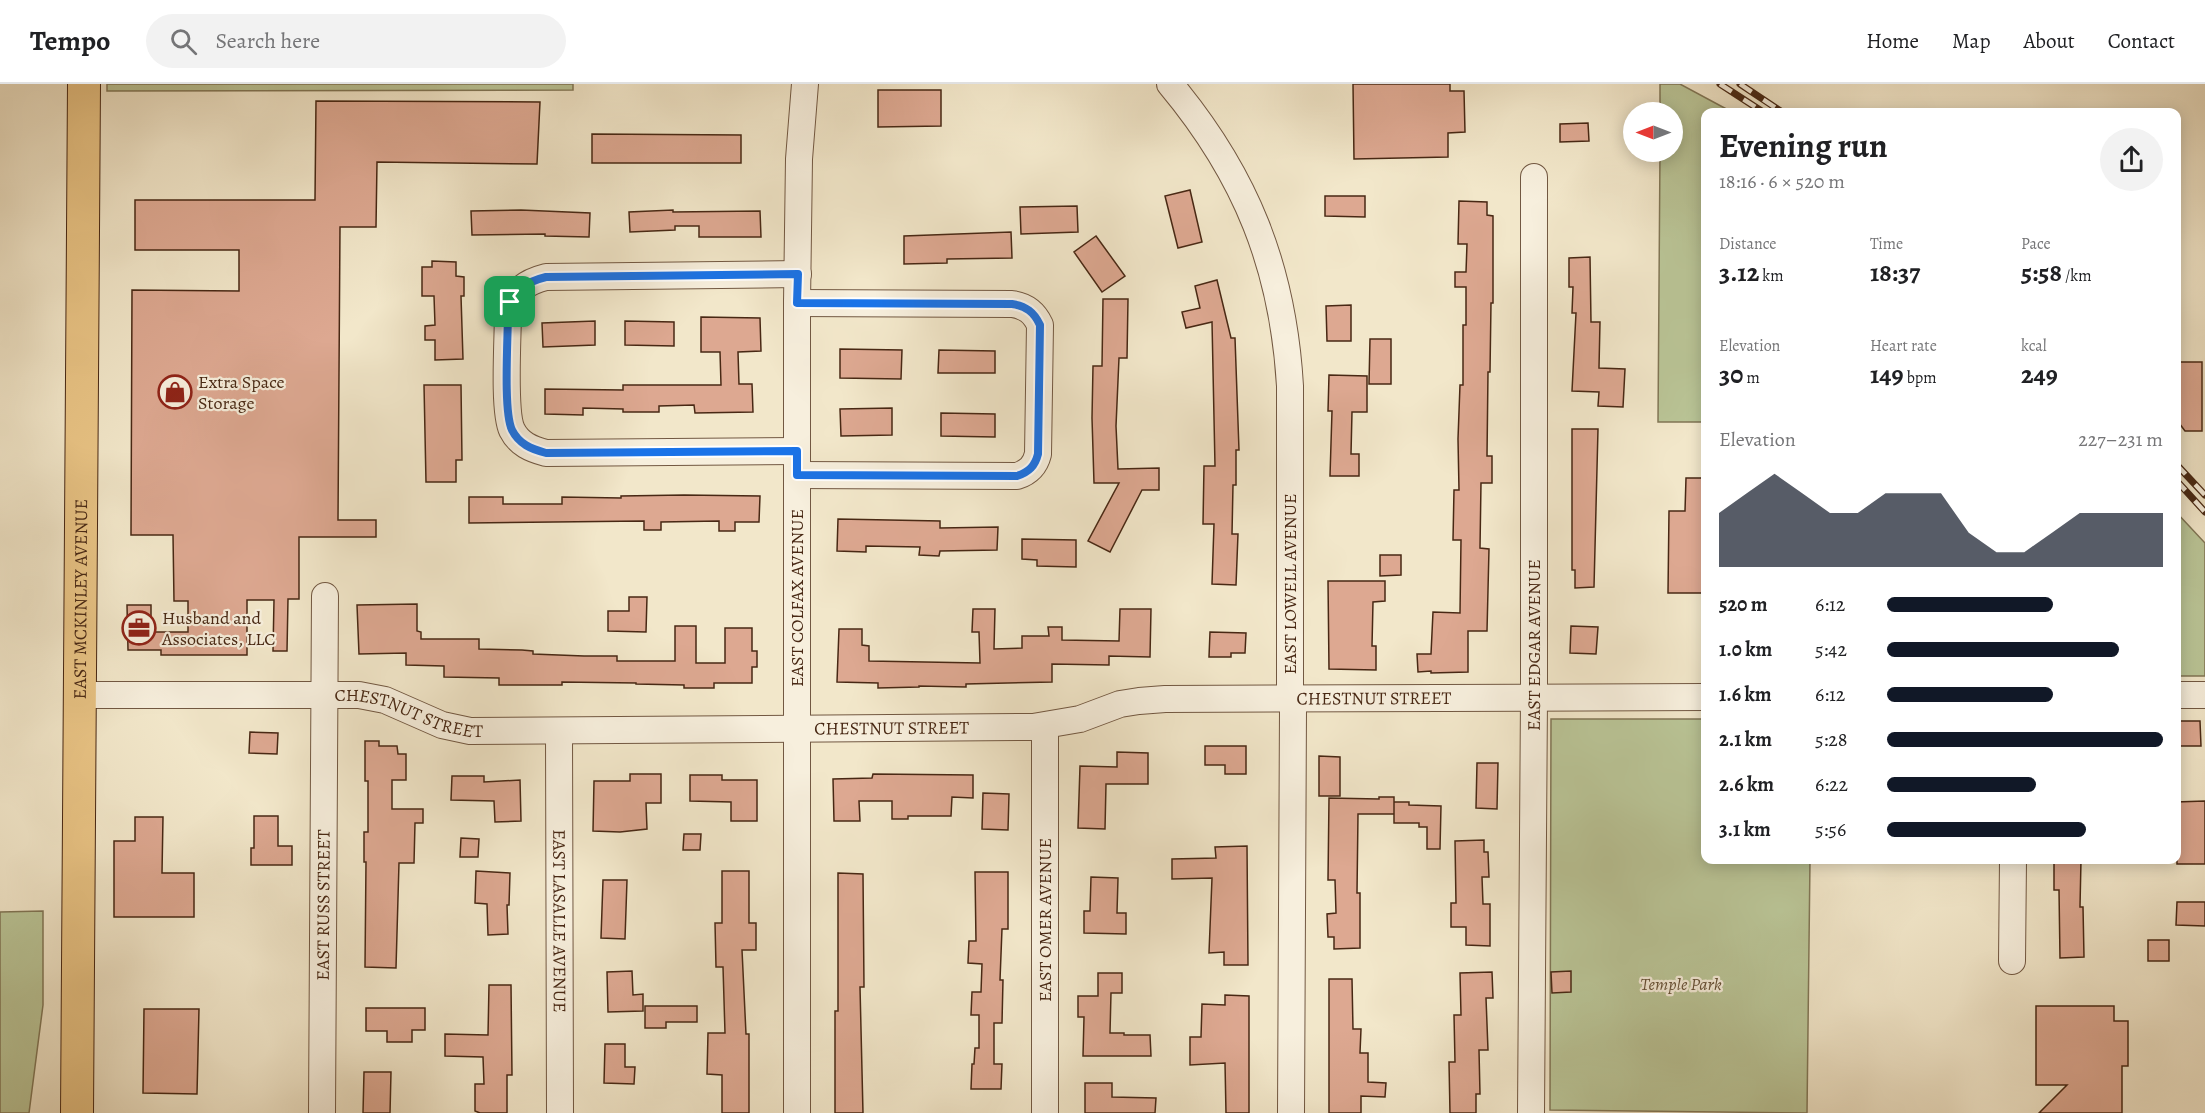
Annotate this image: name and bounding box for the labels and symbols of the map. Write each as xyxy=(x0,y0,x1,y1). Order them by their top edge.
north arrow xyxy=(1623,102,1683,162)
pin xyxy=(484,276,535,327)
place label: Extra Space Storage xyxy=(198,370,285,415)
shop icon: Extra Space Storage xyxy=(157,374,193,410)
street label: EAST LOWELL AVENUE xyxy=(1278,493,1302,675)
street label: EAST MCKINLEY AVENUE xyxy=(68,499,93,699)
street label: EAST COLFAX AVENUE xyxy=(785,509,809,687)
street label: EAST EDGAR AVENUE xyxy=(1522,559,1546,731)
place label: Husband and Associates, LLC xyxy=(161,606,276,651)
office icon: Husband and Associates, LLC xyxy=(121,610,157,646)
street label: CHESTNUT STREET xyxy=(335,683,483,743)
street label: CHESTNUT STREET xyxy=(1296,686,1452,711)
street label: CHESTNUT STREET xyxy=(814,715,969,741)
street label: EAST RUSS STREET xyxy=(311,829,336,981)
street label: EAST LASALLE AVENUE xyxy=(547,829,572,1013)
street label: EAST OMER AVENUE xyxy=(1033,838,1057,1002)
park label: Temple Park xyxy=(1640,972,1722,996)

